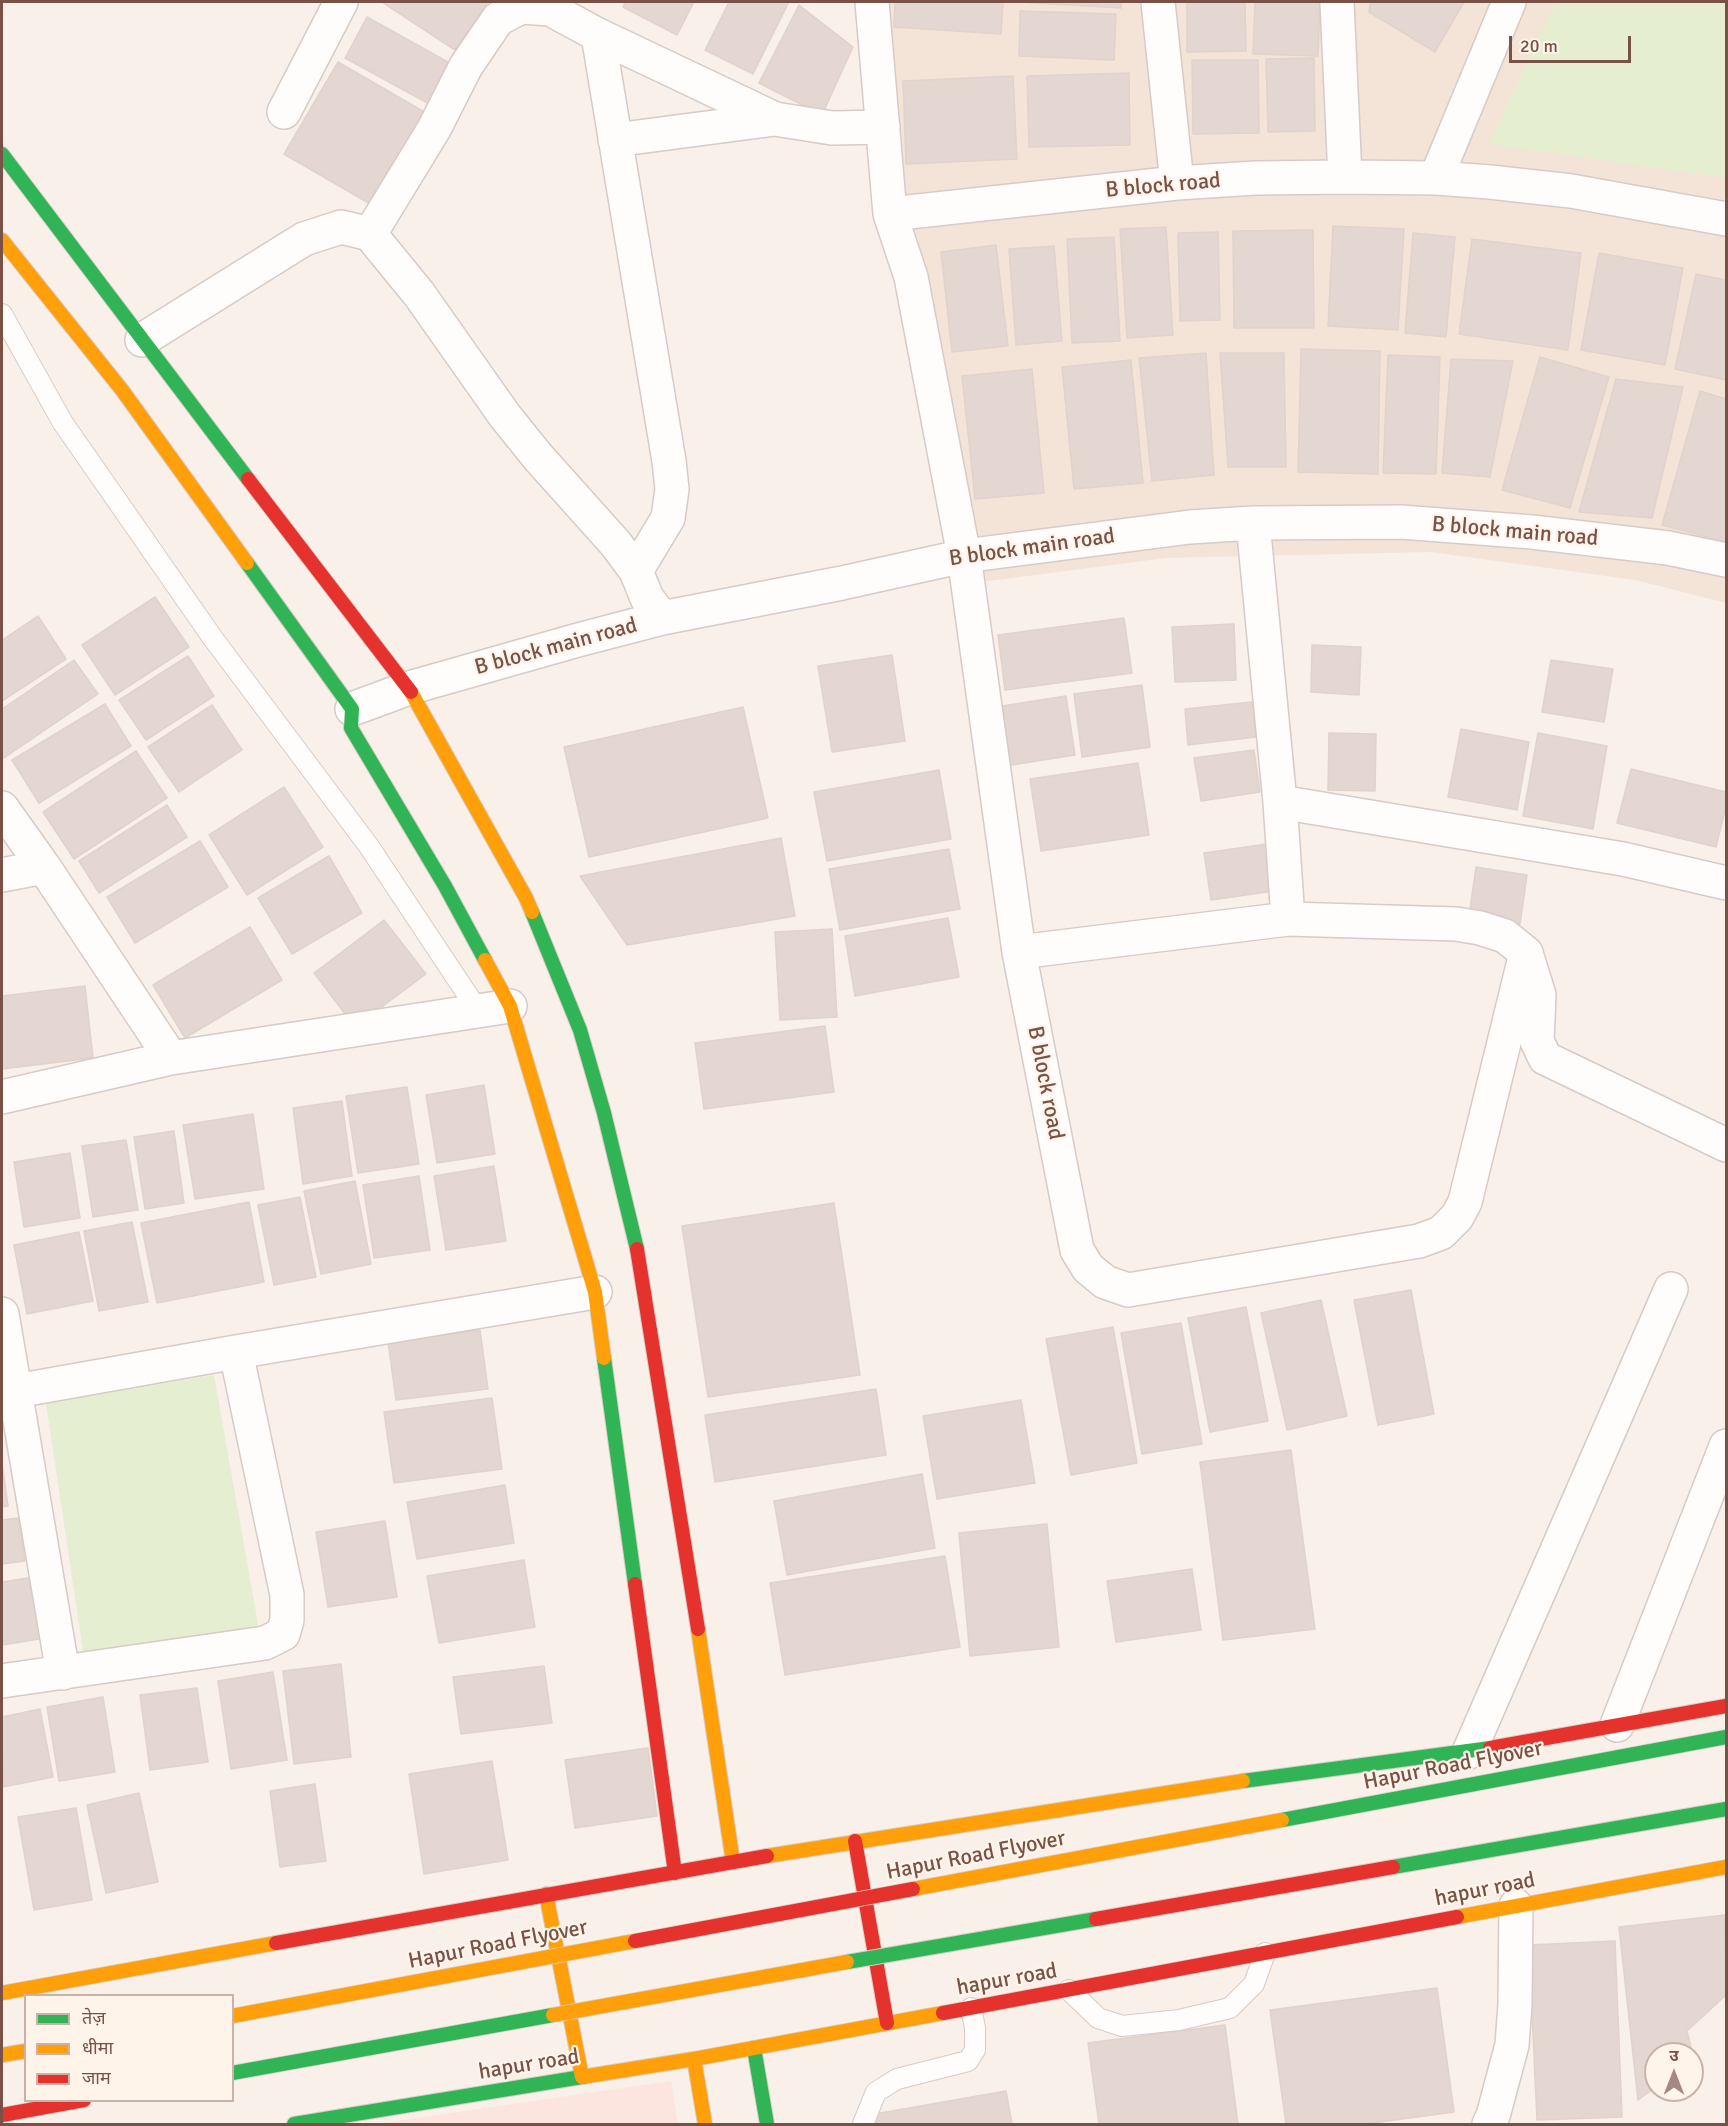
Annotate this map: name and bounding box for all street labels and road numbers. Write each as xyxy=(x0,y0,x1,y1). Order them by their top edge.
street label: B block road xyxy=(1104,168,1222,204)
street label: B block main road xyxy=(1431,512,1599,552)
street label: B block main road xyxy=(947,523,1117,573)
street label: B block main road xyxy=(472,613,640,681)
street label: B block road xyxy=(1021,1024,1069,1142)
street label: Hapur Road Flyover xyxy=(1361,1736,1545,1796)
street label: Hapur Road Flyover xyxy=(884,1826,1068,1886)
street label: hapur road xyxy=(1433,1867,1537,1913)
street label: Hapur Road Flyover xyxy=(406,1915,590,1975)
street label: hapur road xyxy=(955,1958,1059,2002)
street label: hapur road xyxy=(477,2044,581,2086)

